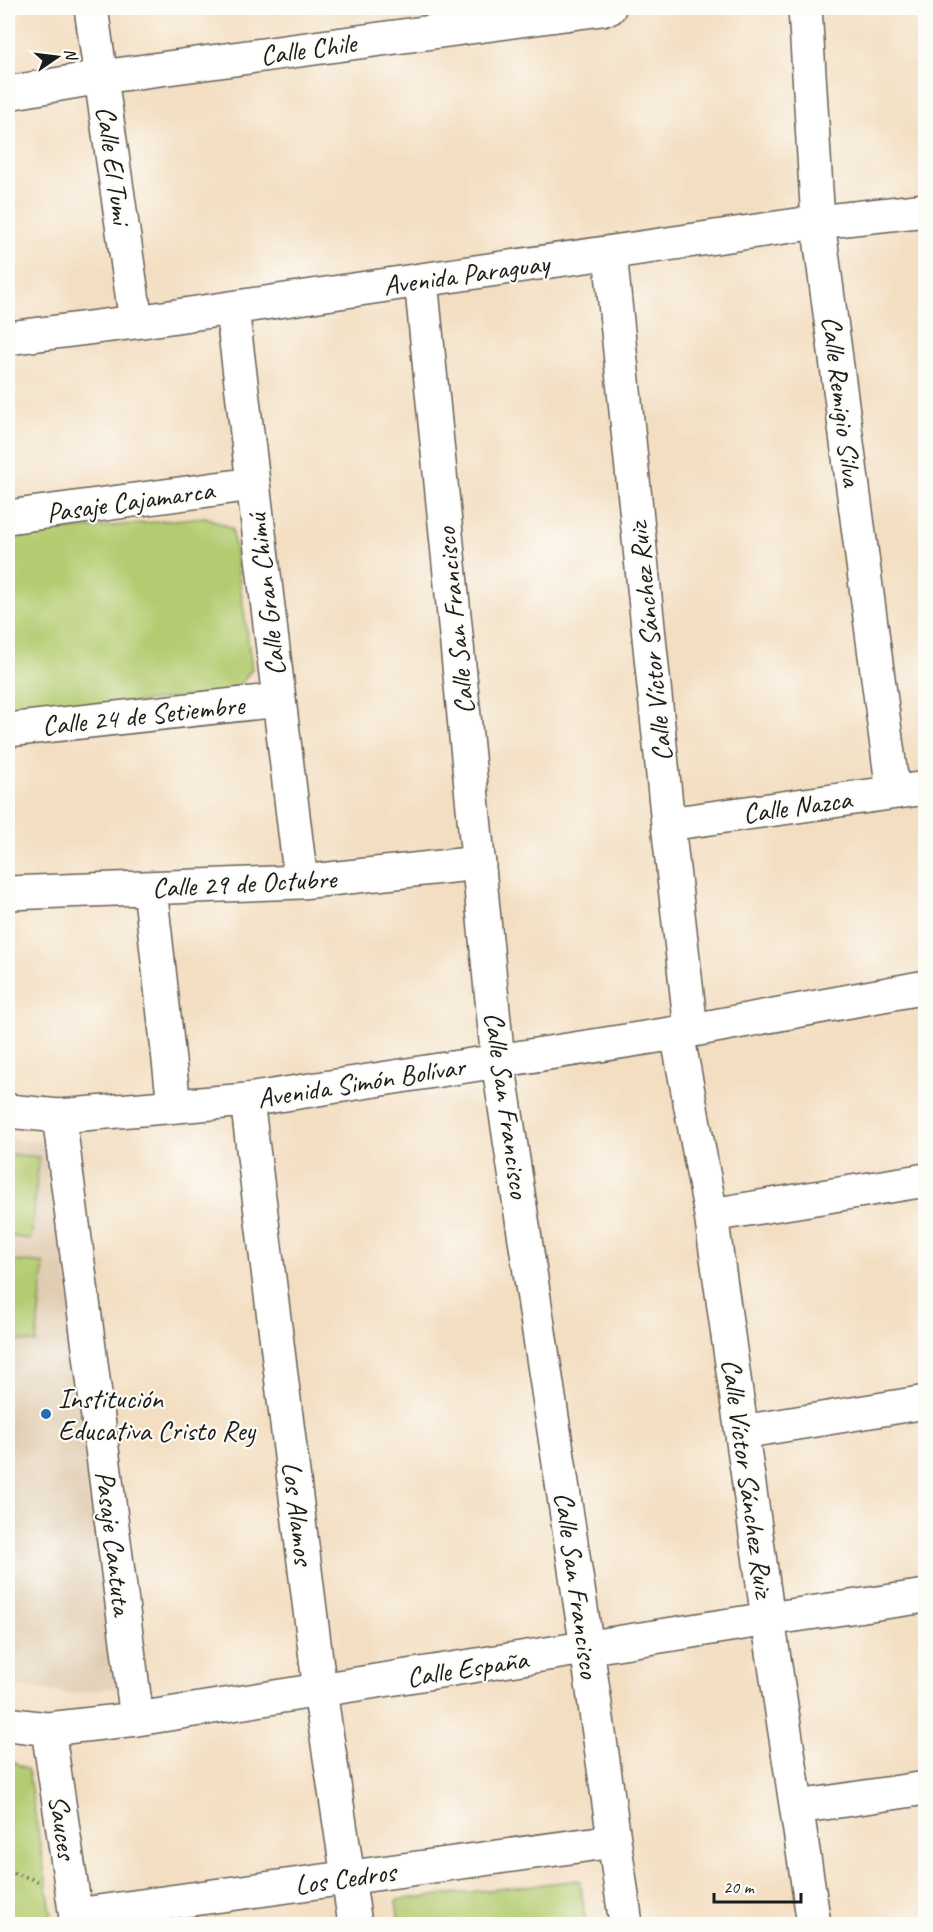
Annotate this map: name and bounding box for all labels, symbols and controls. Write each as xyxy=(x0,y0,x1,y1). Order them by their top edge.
street label: Calle Chile xyxy=(258,25,360,73)
north arrow xyxy=(27,27,87,87)
text: N xyxy=(60,46,82,64)
street label: Calle El Tumi xyxy=(88,104,140,230)
street label: Avenida Paraguay xyxy=(381,245,553,303)
street label: Calle Remigio Silva xyxy=(814,314,870,490)
street label: Pasaje Cajamarca xyxy=(44,472,218,530)
street label: Calle Gran Chimú xyxy=(238,509,293,678)
street label: Calle Víctor Sánchez Ruiz xyxy=(620,519,680,763)
street label: Calle San Francisco xyxy=(428,524,482,716)
street label: Calle 24 de Setiembre xyxy=(40,687,248,743)
street label: Calle Nazca xyxy=(741,781,855,831)
street label: Calle 29 de Octubre xyxy=(151,861,339,905)
street label: Calle San Francisco xyxy=(477,1010,538,1202)
street label: Avenida Simón Bolívar xyxy=(255,1048,469,1116)
street label: Calle Víctor Sánchez Ruiz xyxy=(714,1357,782,1602)
place label: Institución Educativa Cristo Rey xyxy=(58,1381,257,1448)
marker: Institución Educativa Cristo Rey xyxy=(39,1407,53,1421)
street label: Los Alamos xyxy=(274,1460,322,1569)
street label: Pasaje Cantuta xyxy=(88,1469,141,1620)
street label: Calle San Francisco xyxy=(547,1490,608,1682)
street label: Calle España xyxy=(404,1641,532,1695)
street label: Sauces xyxy=(41,1793,85,1864)
street label: Los Cedros xyxy=(292,1853,400,1902)
scale bar xyxy=(714,1866,801,1904)
text: 20 m xyxy=(723,1876,756,1898)

